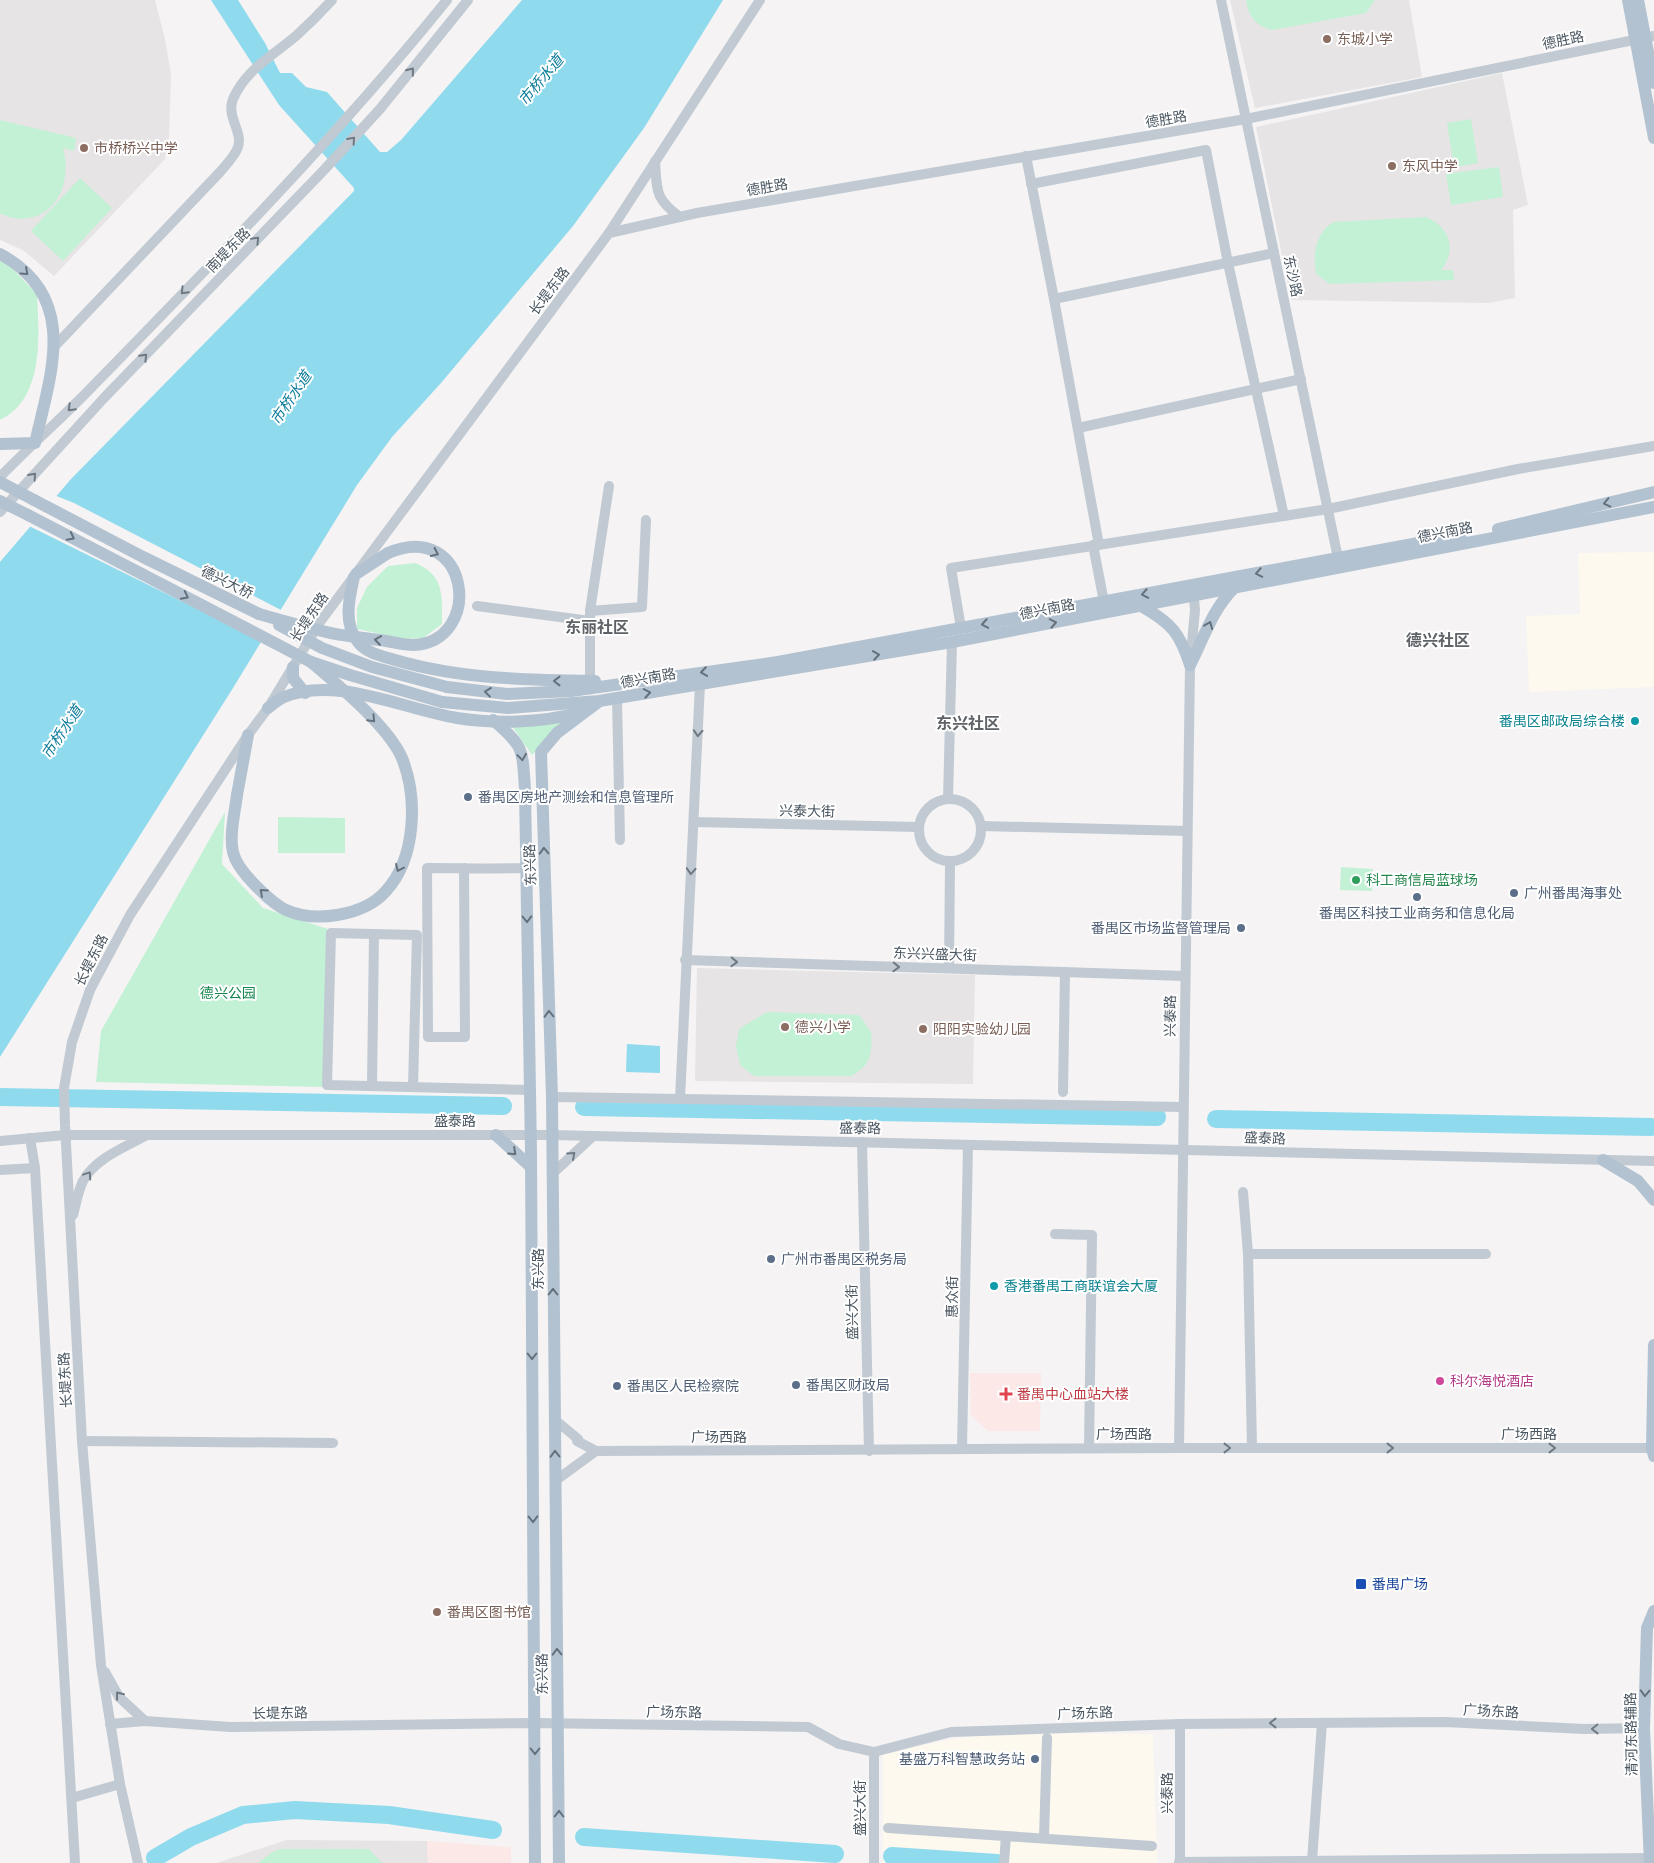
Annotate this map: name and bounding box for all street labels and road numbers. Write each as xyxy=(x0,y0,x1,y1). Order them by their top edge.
street label: 德胜路 xyxy=(1541,28,1585,52)
street label: 德胜路 xyxy=(1144,107,1188,131)
street label: 德胜路 xyxy=(745,175,789,199)
street label: 南堤东路 xyxy=(203,224,253,276)
street label: 东沙路 xyxy=(1281,254,1305,298)
street label: 长堤东路 xyxy=(526,264,572,318)
street label: 德兴南路 xyxy=(1416,519,1474,545)
street label: 德兴大桥 xyxy=(198,563,256,601)
street label: 长堤东路 xyxy=(287,589,331,645)
street label: 德兴南路 xyxy=(1018,596,1076,622)
street label: 德兴南路 xyxy=(619,665,677,691)
street label: 兴泰大街 xyxy=(779,803,835,819)
street label: 东兴路 xyxy=(521,844,539,886)
street label: 长堤东路 xyxy=(71,931,111,989)
street label: 东兴兴盛大街 xyxy=(893,945,977,963)
street label: 兴泰路 xyxy=(1162,995,1178,1037)
street label: 盛泰路 xyxy=(434,1113,476,1129)
street label: 盛泰路 xyxy=(839,1120,881,1136)
street label: 盛泰路 xyxy=(1244,1129,1286,1147)
street label: 东兴路 xyxy=(530,1248,546,1290)
street label: 惠众街 xyxy=(944,1276,960,1318)
street label: 盛兴大街 xyxy=(844,1284,860,1340)
street label: 长堤东路 xyxy=(56,1352,74,1408)
street label: 广场西路 xyxy=(1096,1426,1152,1442)
street label: 广场西路 xyxy=(1501,1426,1557,1442)
street label: 广场西路 xyxy=(691,1429,747,1445)
street label: 东兴路 xyxy=(534,1653,550,1695)
street label: 清河东路辅路 xyxy=(1622,1692,1640,1776)
street label: 广场东路 xyxy=(1463,1702,1519,1720)
street label: 广场东路 xyxy=(646,1704,702,1720)
street label: 广场东路 xyxy=(1057,1704,1113,1722)
street label: 长堤东路 xyxy=(252,1705,308,1721)
street label: 兴泰路 xyxy=(1159,1772,1175,1814)
street label: 盛兴大街 xyxy=(852,1780,868,1836)

